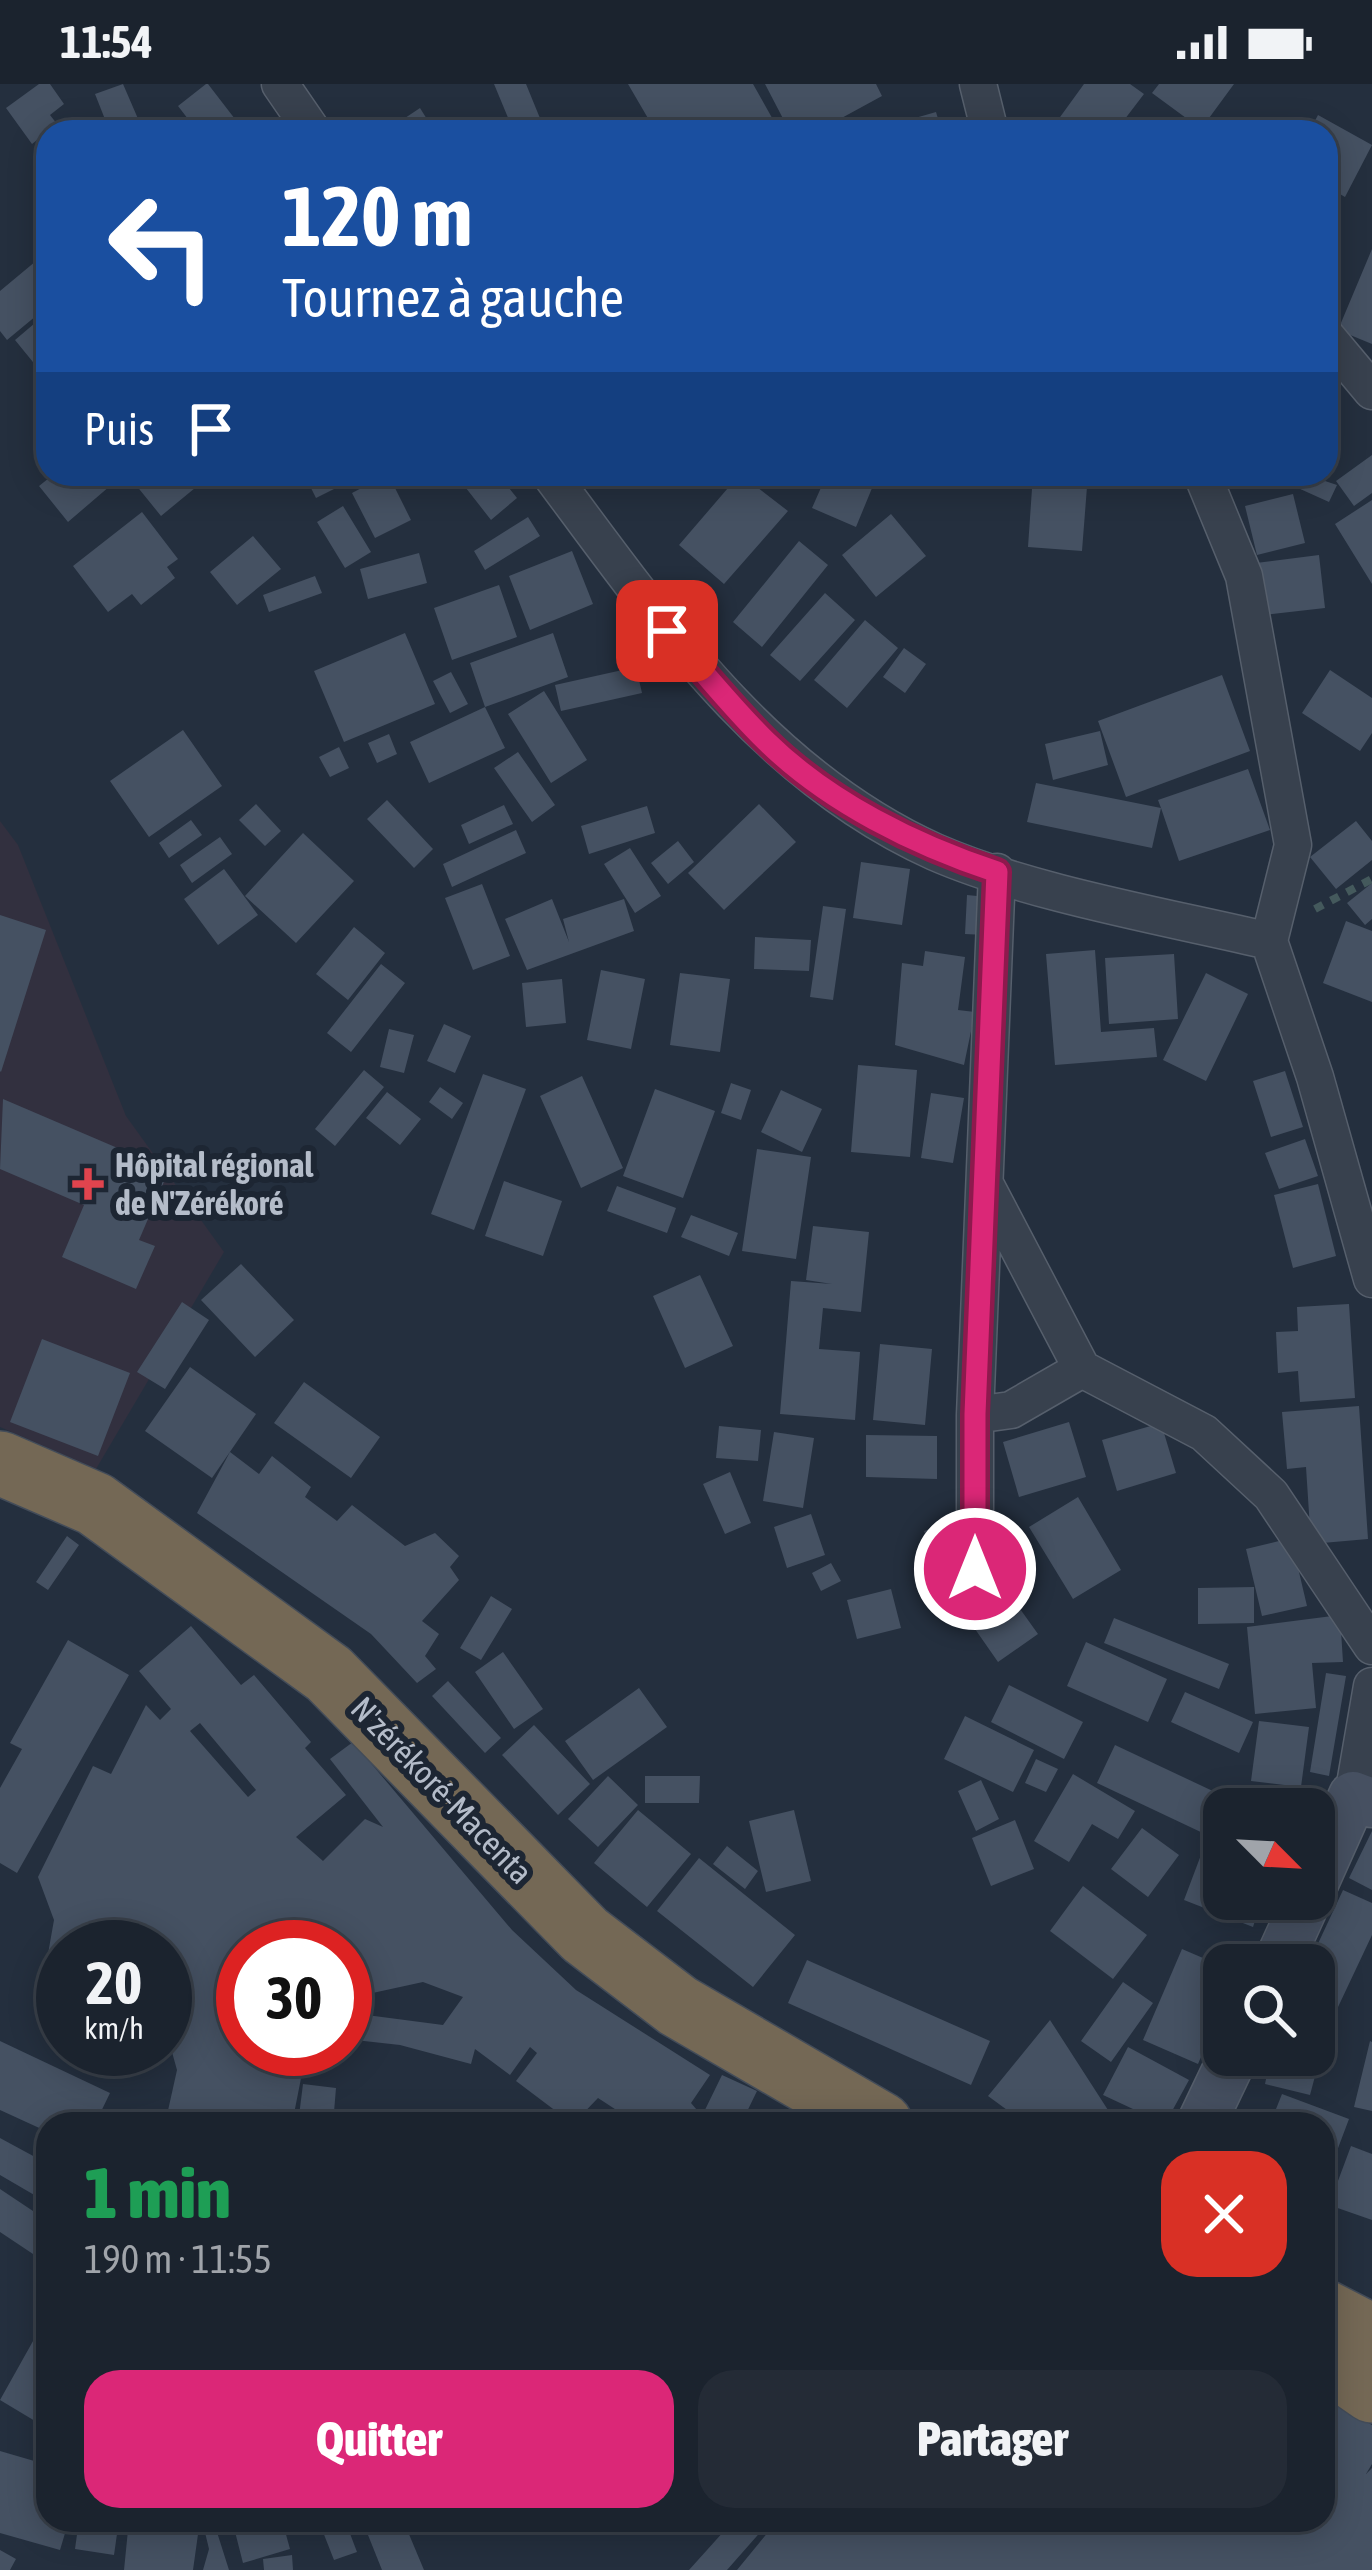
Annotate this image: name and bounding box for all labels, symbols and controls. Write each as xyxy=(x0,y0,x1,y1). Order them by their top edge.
text: 11:54 xyxy=(60,16,153,68)
icon: left xyxy=(84,168,240,324)
text: 120 m xyxy=(282,168,472,264)
text: Tournez à gauche xyxy=(282,267,624,328)
icon: arrive xyxy=(178,396,244,462)
text: Puis xyxy=(84,403,154,455)
pin xyxy=(616,580,718,682)
icon: arrive xyxy=(634,598,700,664)
place label: Hôpital régional de N'Zérékoré xyxy=(115,1146,314,1222)
marker: Hôpital régional de N'Zérékoré xyxy=(72,1168,104,1200)
position arrow xyxy=(912,1506,1038,1632)
street label: N'zérékoré-Macenta xyxy=(344,1689,540,1891)
north arrow xyxy=(1203,1788,1335,1920)
map controls xyxy=(1203,1788,1335,2076)
speed limit sign: 30 xyxy=(216,1920,372,2076)
button: search xyxy=(1203,1944,1335,2076)
text: 20 xyxy=(86,1948,142,2017)
text: km/h xyxy=(84,2011,144,2045)
text: 1 min xyxy=(84,2151,231,2233)
button: close xyxy=(1161,2151,1287,2277)
text: 190 m · 11:55 xyxy=(84,2237,272,2281)
button: Quitter xyxy=(84,2370,674,2508)
button: Partager xyxy=(698,2370,1287,2508)

